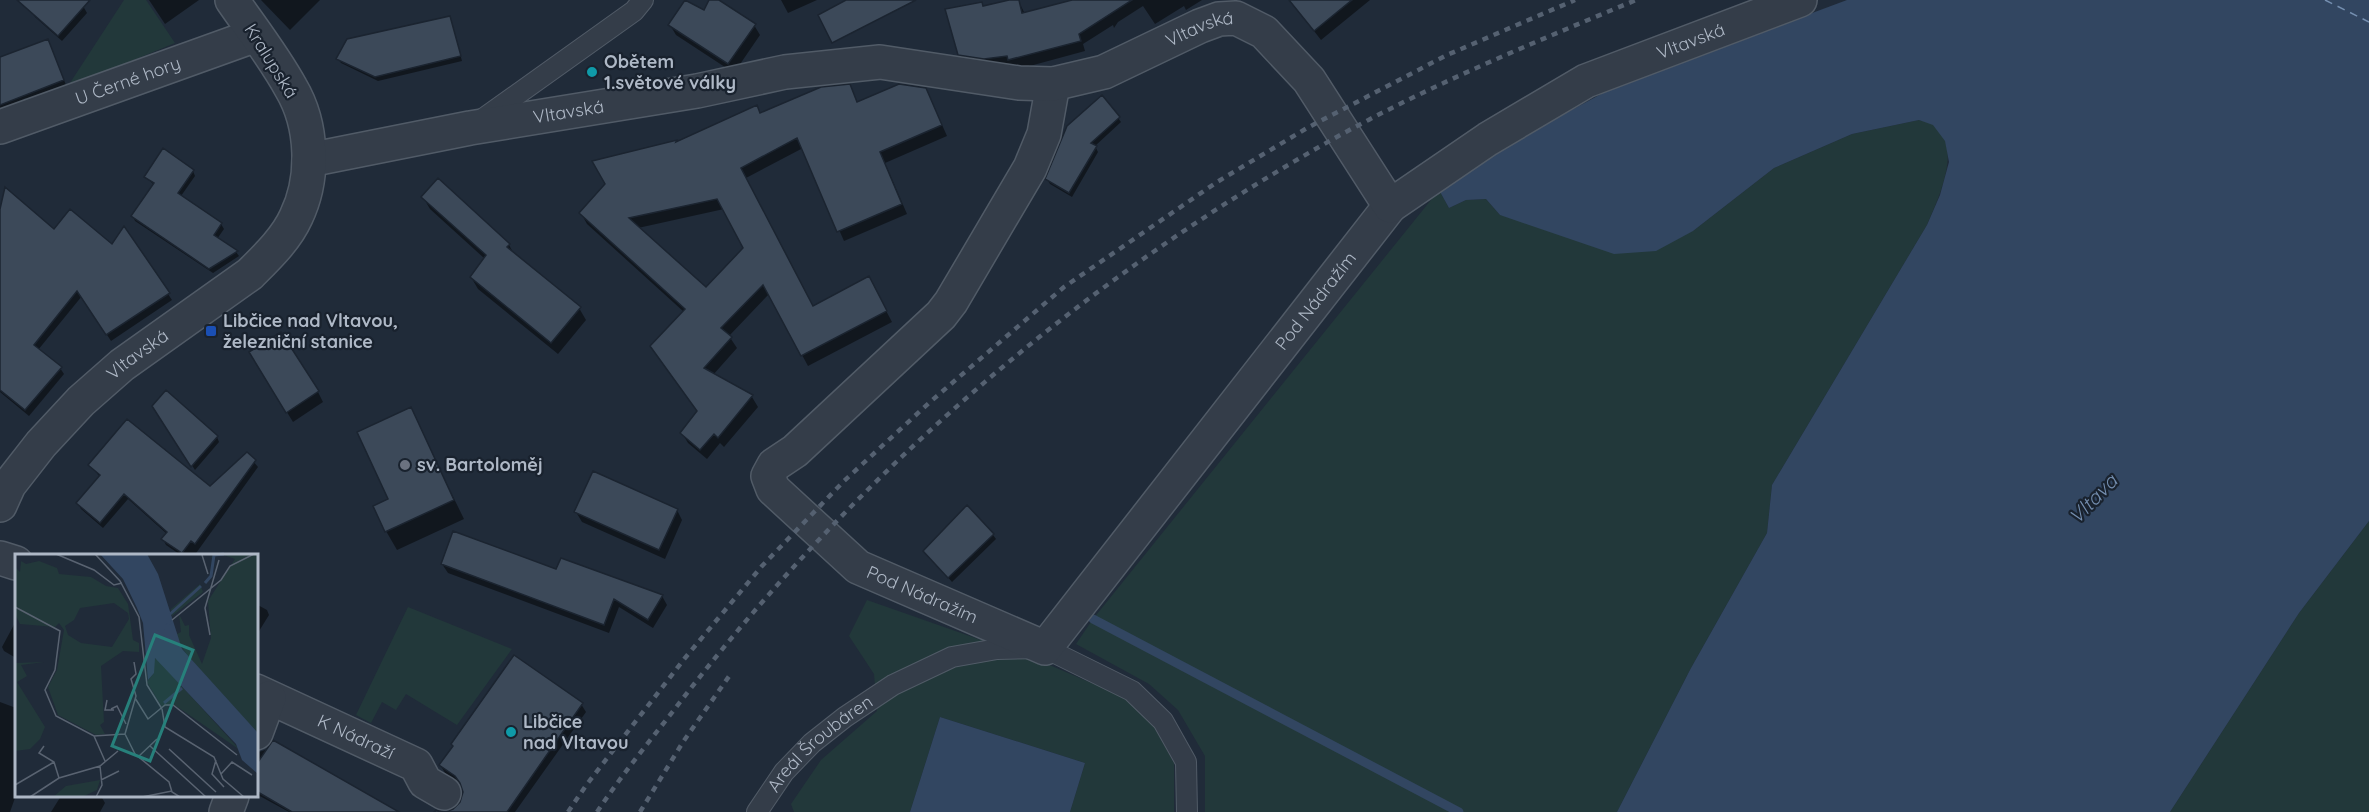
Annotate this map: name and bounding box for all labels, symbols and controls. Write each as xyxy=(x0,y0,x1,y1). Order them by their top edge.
street label: Vltavská xyxy=(1162,6,1234,52)
street label: Vltavská xyxy=(1653,17,1728,64)
street label: Kralupská xyxy=(239,19,303,102)
place label: Obětem 1.světové války xyxy=(604,50,736,94)
street label: U Černé hory xyxy=(72,51,184,110)
marker: Obětem 1.světové války xyxy=(585,65,599,79)
street label: Vltavská xyxy=(531,94,605,129)
street label: Pod Nádražím xyxy=(1270,247,1361,355)
place label: Libčice nad Vltavou, železniční stanice xyxy=(223,309,398,353)
street label: Vltavská xyxy=(101,324,173,384)
marker: Libčice nad Vltavou, železniční stanice xyxy=(204,324,218,338)
place label: sv. Bartoloměj xyxy=(417,453,543,476)
marker: sv. Bartoloměj xyxy=(398,458,412,472)
water label: Vltava xyxy=(2063,467,2123,529)
inset map xyxy=(15,554,258,797)
street label: Pod Nádražím xyxy=(863,560,981,628)
street label: Areál Šroubáren xyxy=(762,690,877,796)
street label: K Nádraží xyxy=(314,709,398,764)
place label: Libčice nad Vltavou xyxy=(523,710,629,754)
marker: Libčice nad Vltavou xyxy=(504,725,518,739)

